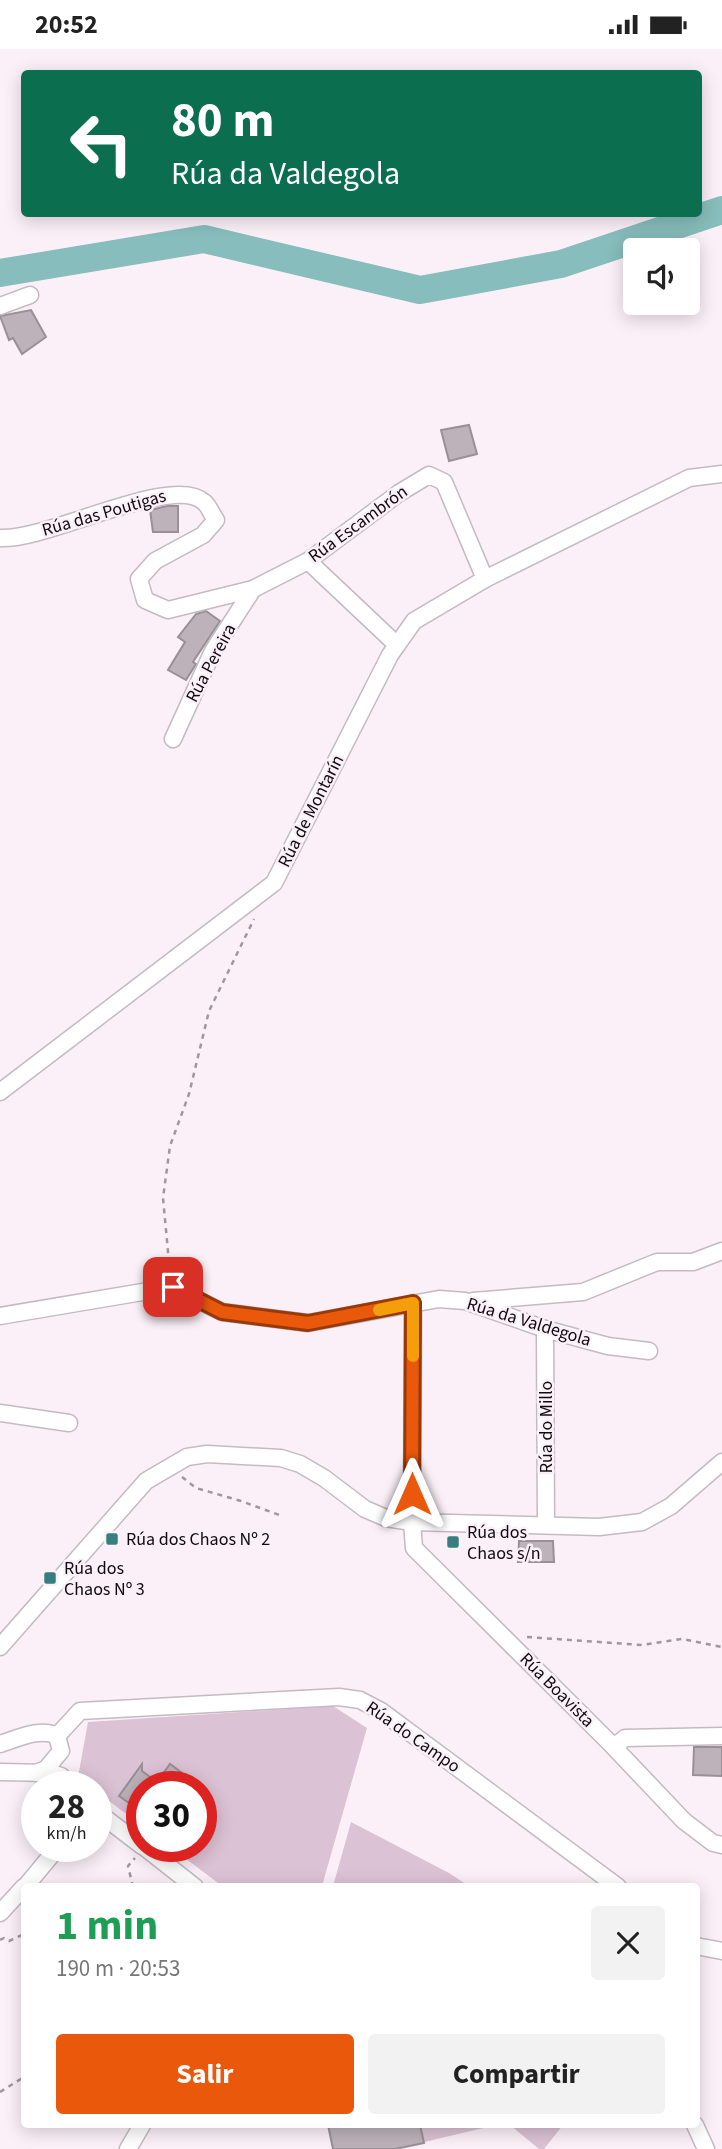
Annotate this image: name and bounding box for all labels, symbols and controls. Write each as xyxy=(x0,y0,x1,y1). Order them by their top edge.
text: 20:52 xyxy=(35,6,98,43)
text: 80 m xyxy=(171,86,275,156)
icon: left xyxy=(56,98,147,189)
text: Rúa da Valdegola xyxy=(171,151,400,197)
map controls xyxy=(623,238,700,315)
button: sound xyxy=(623,238,700,315)
street label: Rúa Escambrón xyxy=(303,479,413,569)
street label: Rúa das Poutigas xyxy=(39,483,169,543)
street label: Rúa Pereira xyxy=(180,619,242,707)
street label: Rúa de Montarín xyxy=(272,750,350,872)
pin xyxy=(143,1257,203,1317)
icon: arrive xyxy=(154,1268,192,1306)
street label: Rúa da Valdegola xyxy=(464,1291,594,1353)
street label: Rúa do Millo xyxy=(534,1381,559,1473)
position arrow xyxy=(375,1457,449,1531)
place label: Rúa dos Chaos s/n xyxy=(467,1520,541,1566)
place label: Rúa dos Chaos Nº 2 xyxy=(126,1527,270,1552)
marker: Rúa dos Chaos Nº 2 xyxy=(104,1531,120,1547)
marker: Rúa dos Chaos s/n xyxy=(445,1534,461,1550)
place label: Rúa dos Chaos Nº 3 xyxy=(64,1556,145,1602)
marker: Rúa dos Chaos Nº 3 xyxy=(42,1570,58,1586)
street label: Rúa Boavista xyxy=(514,1647,600,1733)
street label: Rúa do Campo xyxy=(361,1695,465,1779)
speed limit sign: 30 xyxy=(126,1771,217,1862)
text: 28 xyxy=(48,1782,85,1832)
text: km/h xyxy=(47,1821,86,1846)
text: 1 min xyxy=(56,1896,158,1956)
button: close xyxy=(591,1906,665,1980)
text: 190 m · 20:53 xyxy=(56,1952,180,1985)
button: Salir xyxy=(56,2034,354,2114)
button: Compartir xyxy=(368,2034,665,2114)

